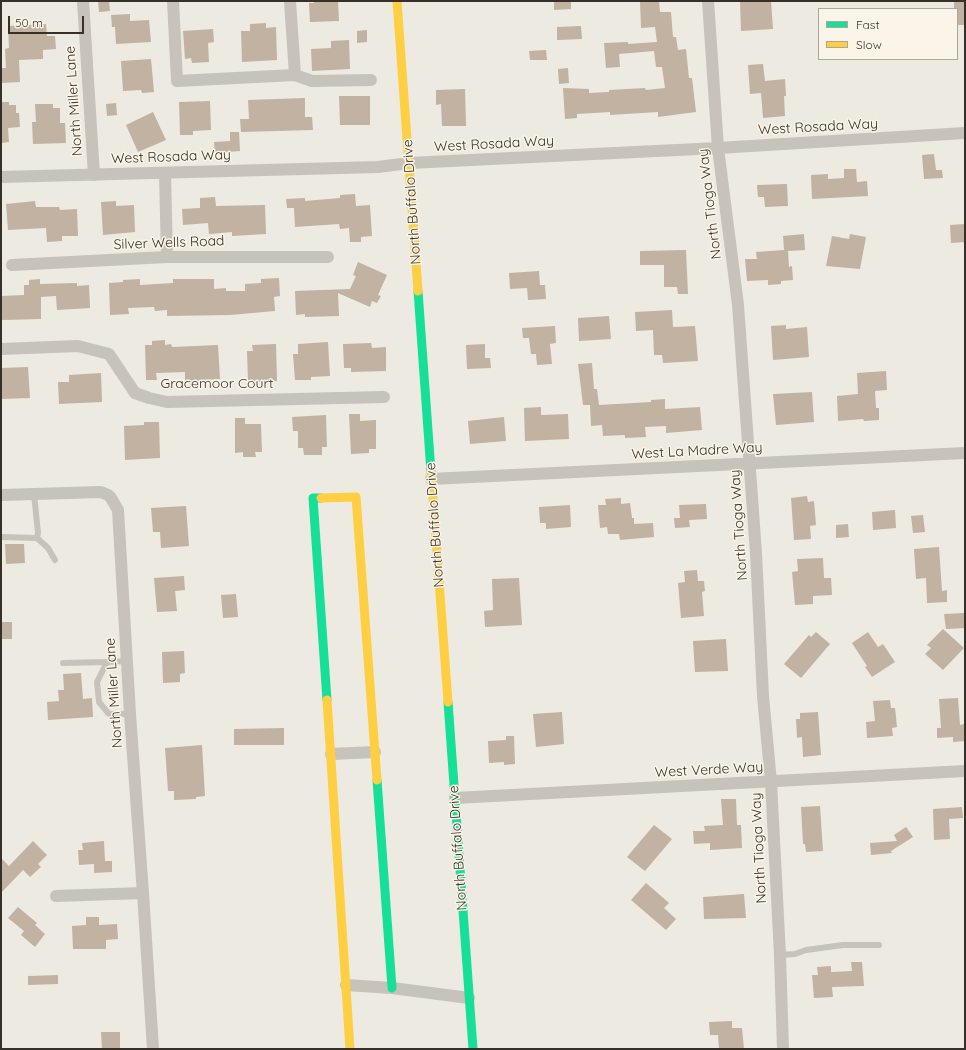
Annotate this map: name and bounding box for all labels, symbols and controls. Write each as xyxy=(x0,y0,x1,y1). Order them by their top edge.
scale bar xyxy=(10,8,86,34)
legend xyxy=(818,8,958,60)
text: 50 m xyxy=(15,15,43,30)
text: Fast xyxy=(856,17,880,32)
text: Slow xyxy=(856,37,882,52)
street label: North Miller Lane xyxy=(62,45,86,157)
street label: West Rosada Way xyxy=(758,115,878,139)
street label: West Rosada Way xyxy=(434,132,554,156)
street label: North Buffalo Drive xyxy=(399,139,425,265)
street label: West Rosada Way xyxy=(111,147,231,167)
street label: North Tioga Way xyxy=(695,148,725,260)
street label: Silver Wells Road xyxy=(113,233,225,253)
street label: Gracemoor Court xyxy=(160,376,274,392)
street label: West La Madre Way xyxy=(631,439,763,463)
street label: North Buffalo Drive xyxy=(422,462,448,588)
street label: North Tioga Way xyxy=(727,469,751,581)
street label: North Miller Lane xyxy=(102,637,126,749)
street label: West Verde Way xyxy=(654,759,764,781)
street label: North Buffalo Drive xyxy=(445,785,471,911)
street label: North Tioga Way xyxy=(748,792,770,904)

